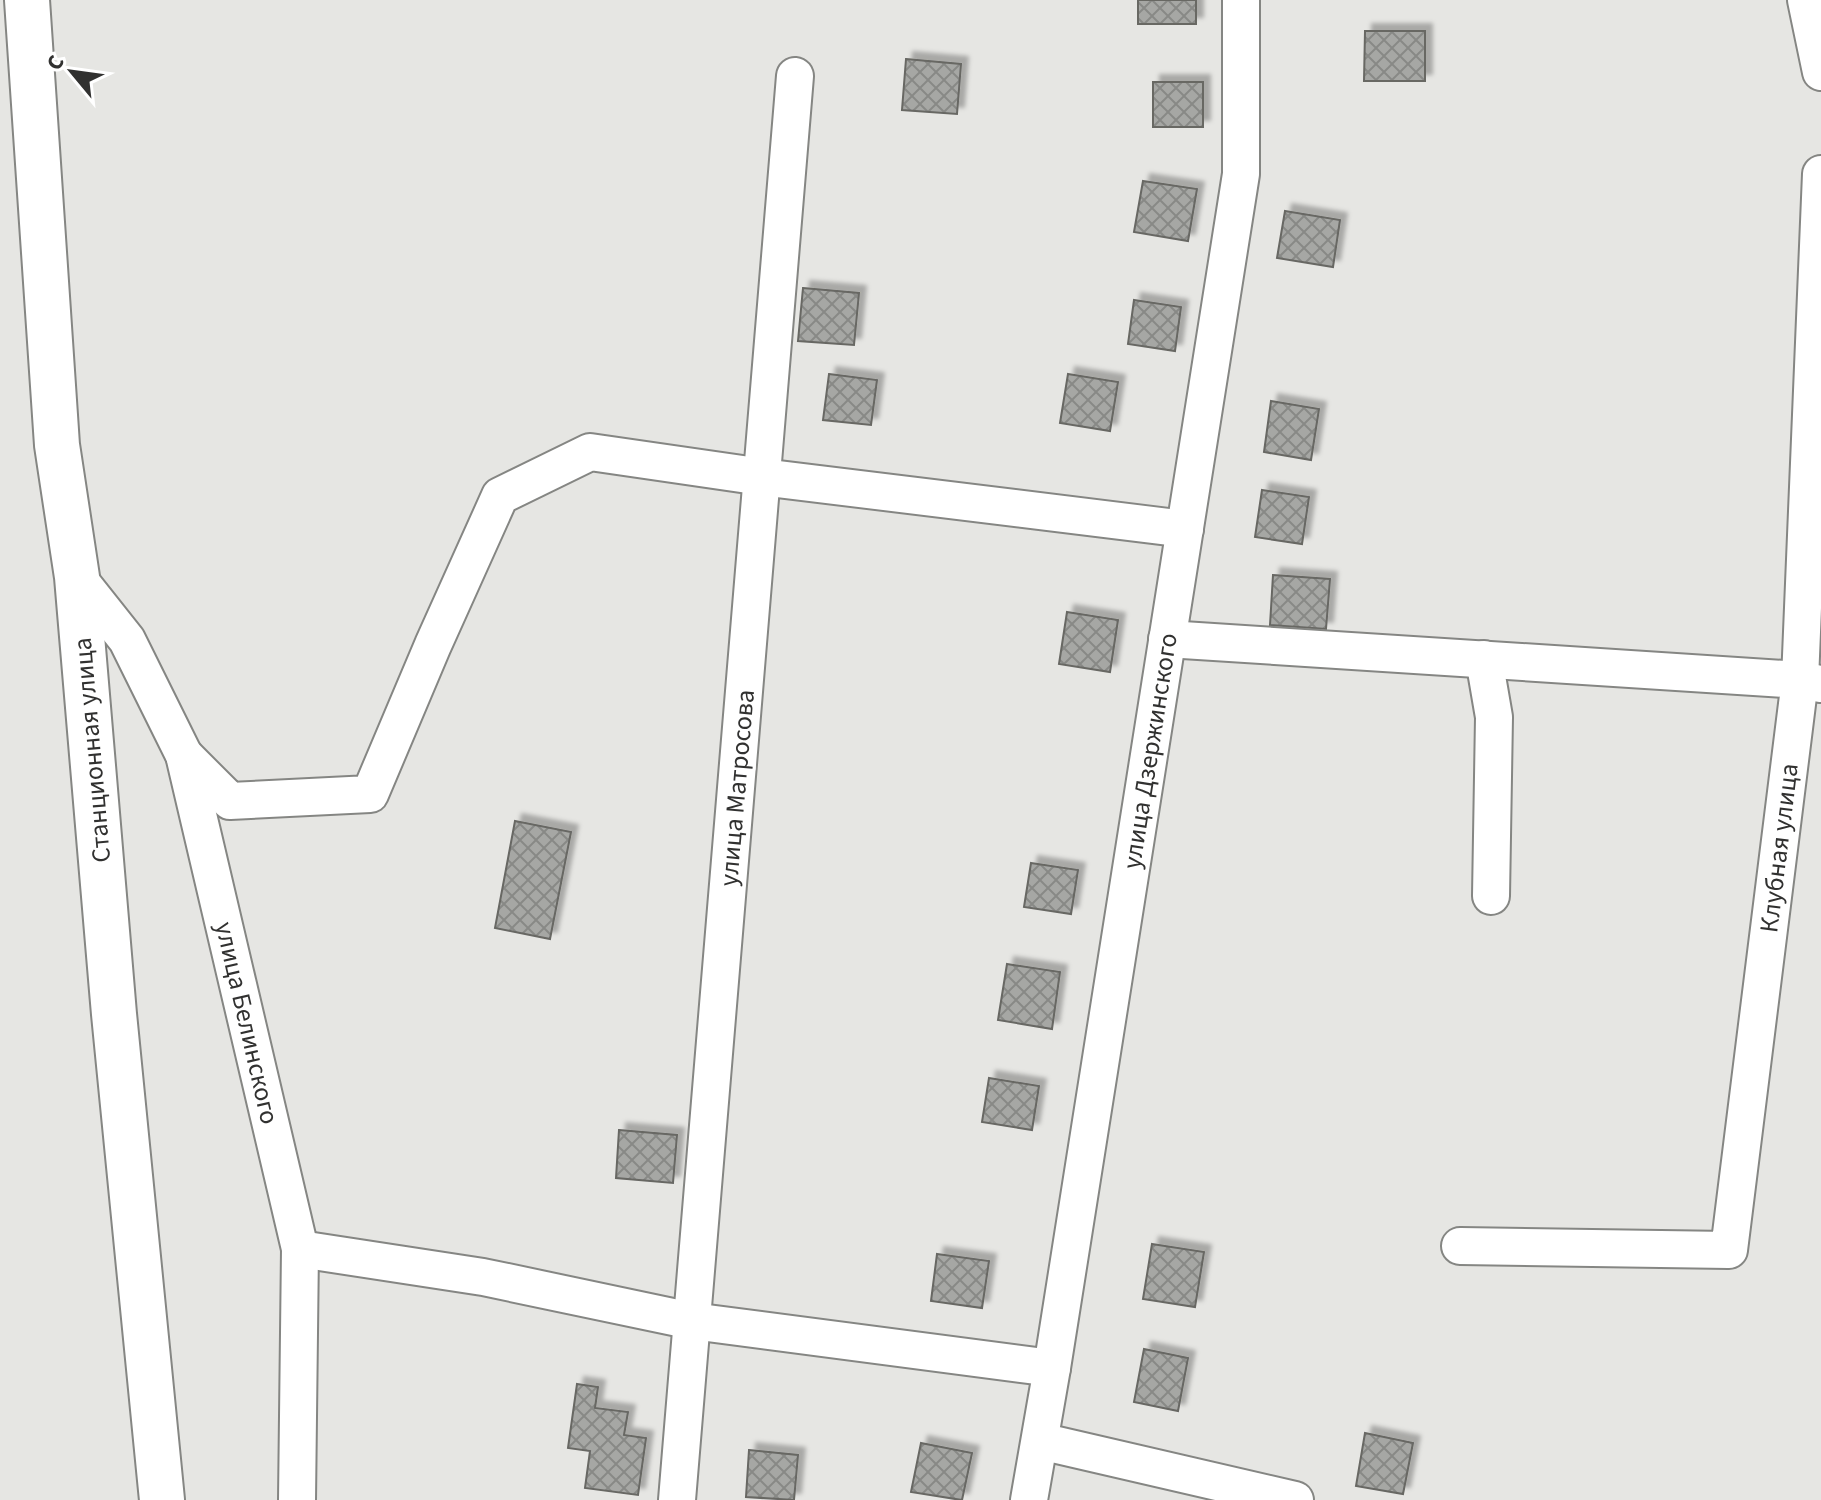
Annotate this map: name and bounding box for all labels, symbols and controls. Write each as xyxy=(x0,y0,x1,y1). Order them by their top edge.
north arrow xyxy=(32,32,112,112)
text: С xyxy=(38,49,73,76)
street label: улица Дзержинского xyxy=(1113,630,1187,872)
street label: Станционная улица xyxy=(64,636,120,864)
street label: улица Матросова xyxy=(710,688,764,888)
street label: Клубная улица xyxy=(1750,761,1808,935)
street label: улица Белинского xyxy=(206,918,288,1128)

